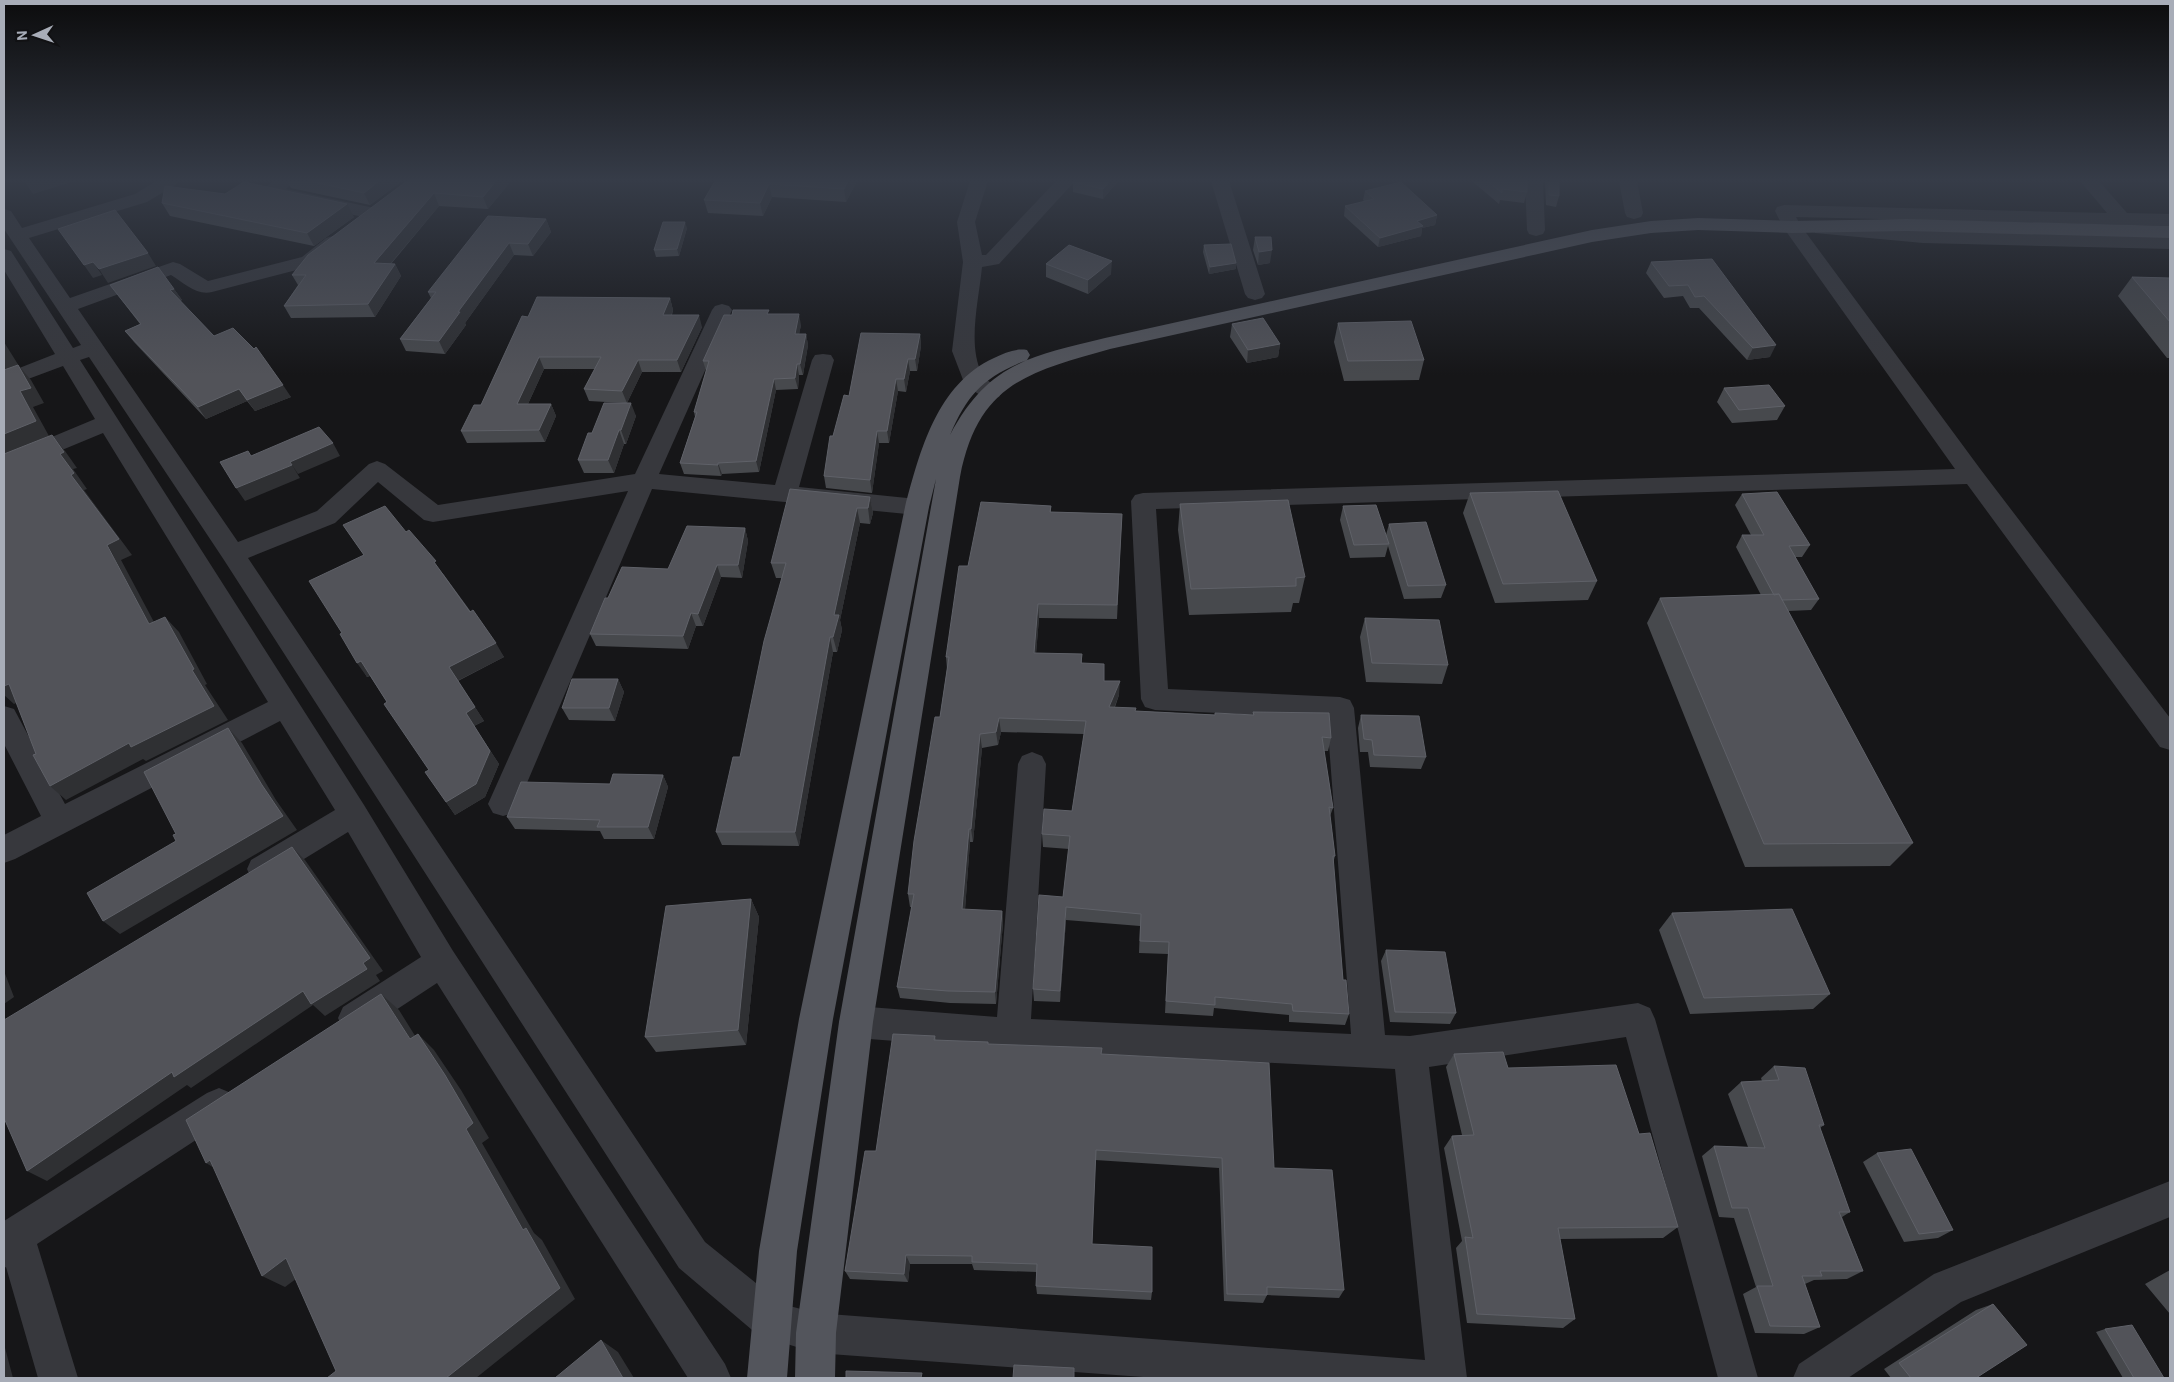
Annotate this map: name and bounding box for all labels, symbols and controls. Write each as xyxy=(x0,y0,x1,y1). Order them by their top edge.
north arrow xyxy=(10,10,60,60)
text: N xyxy=(14,30,30,41)

